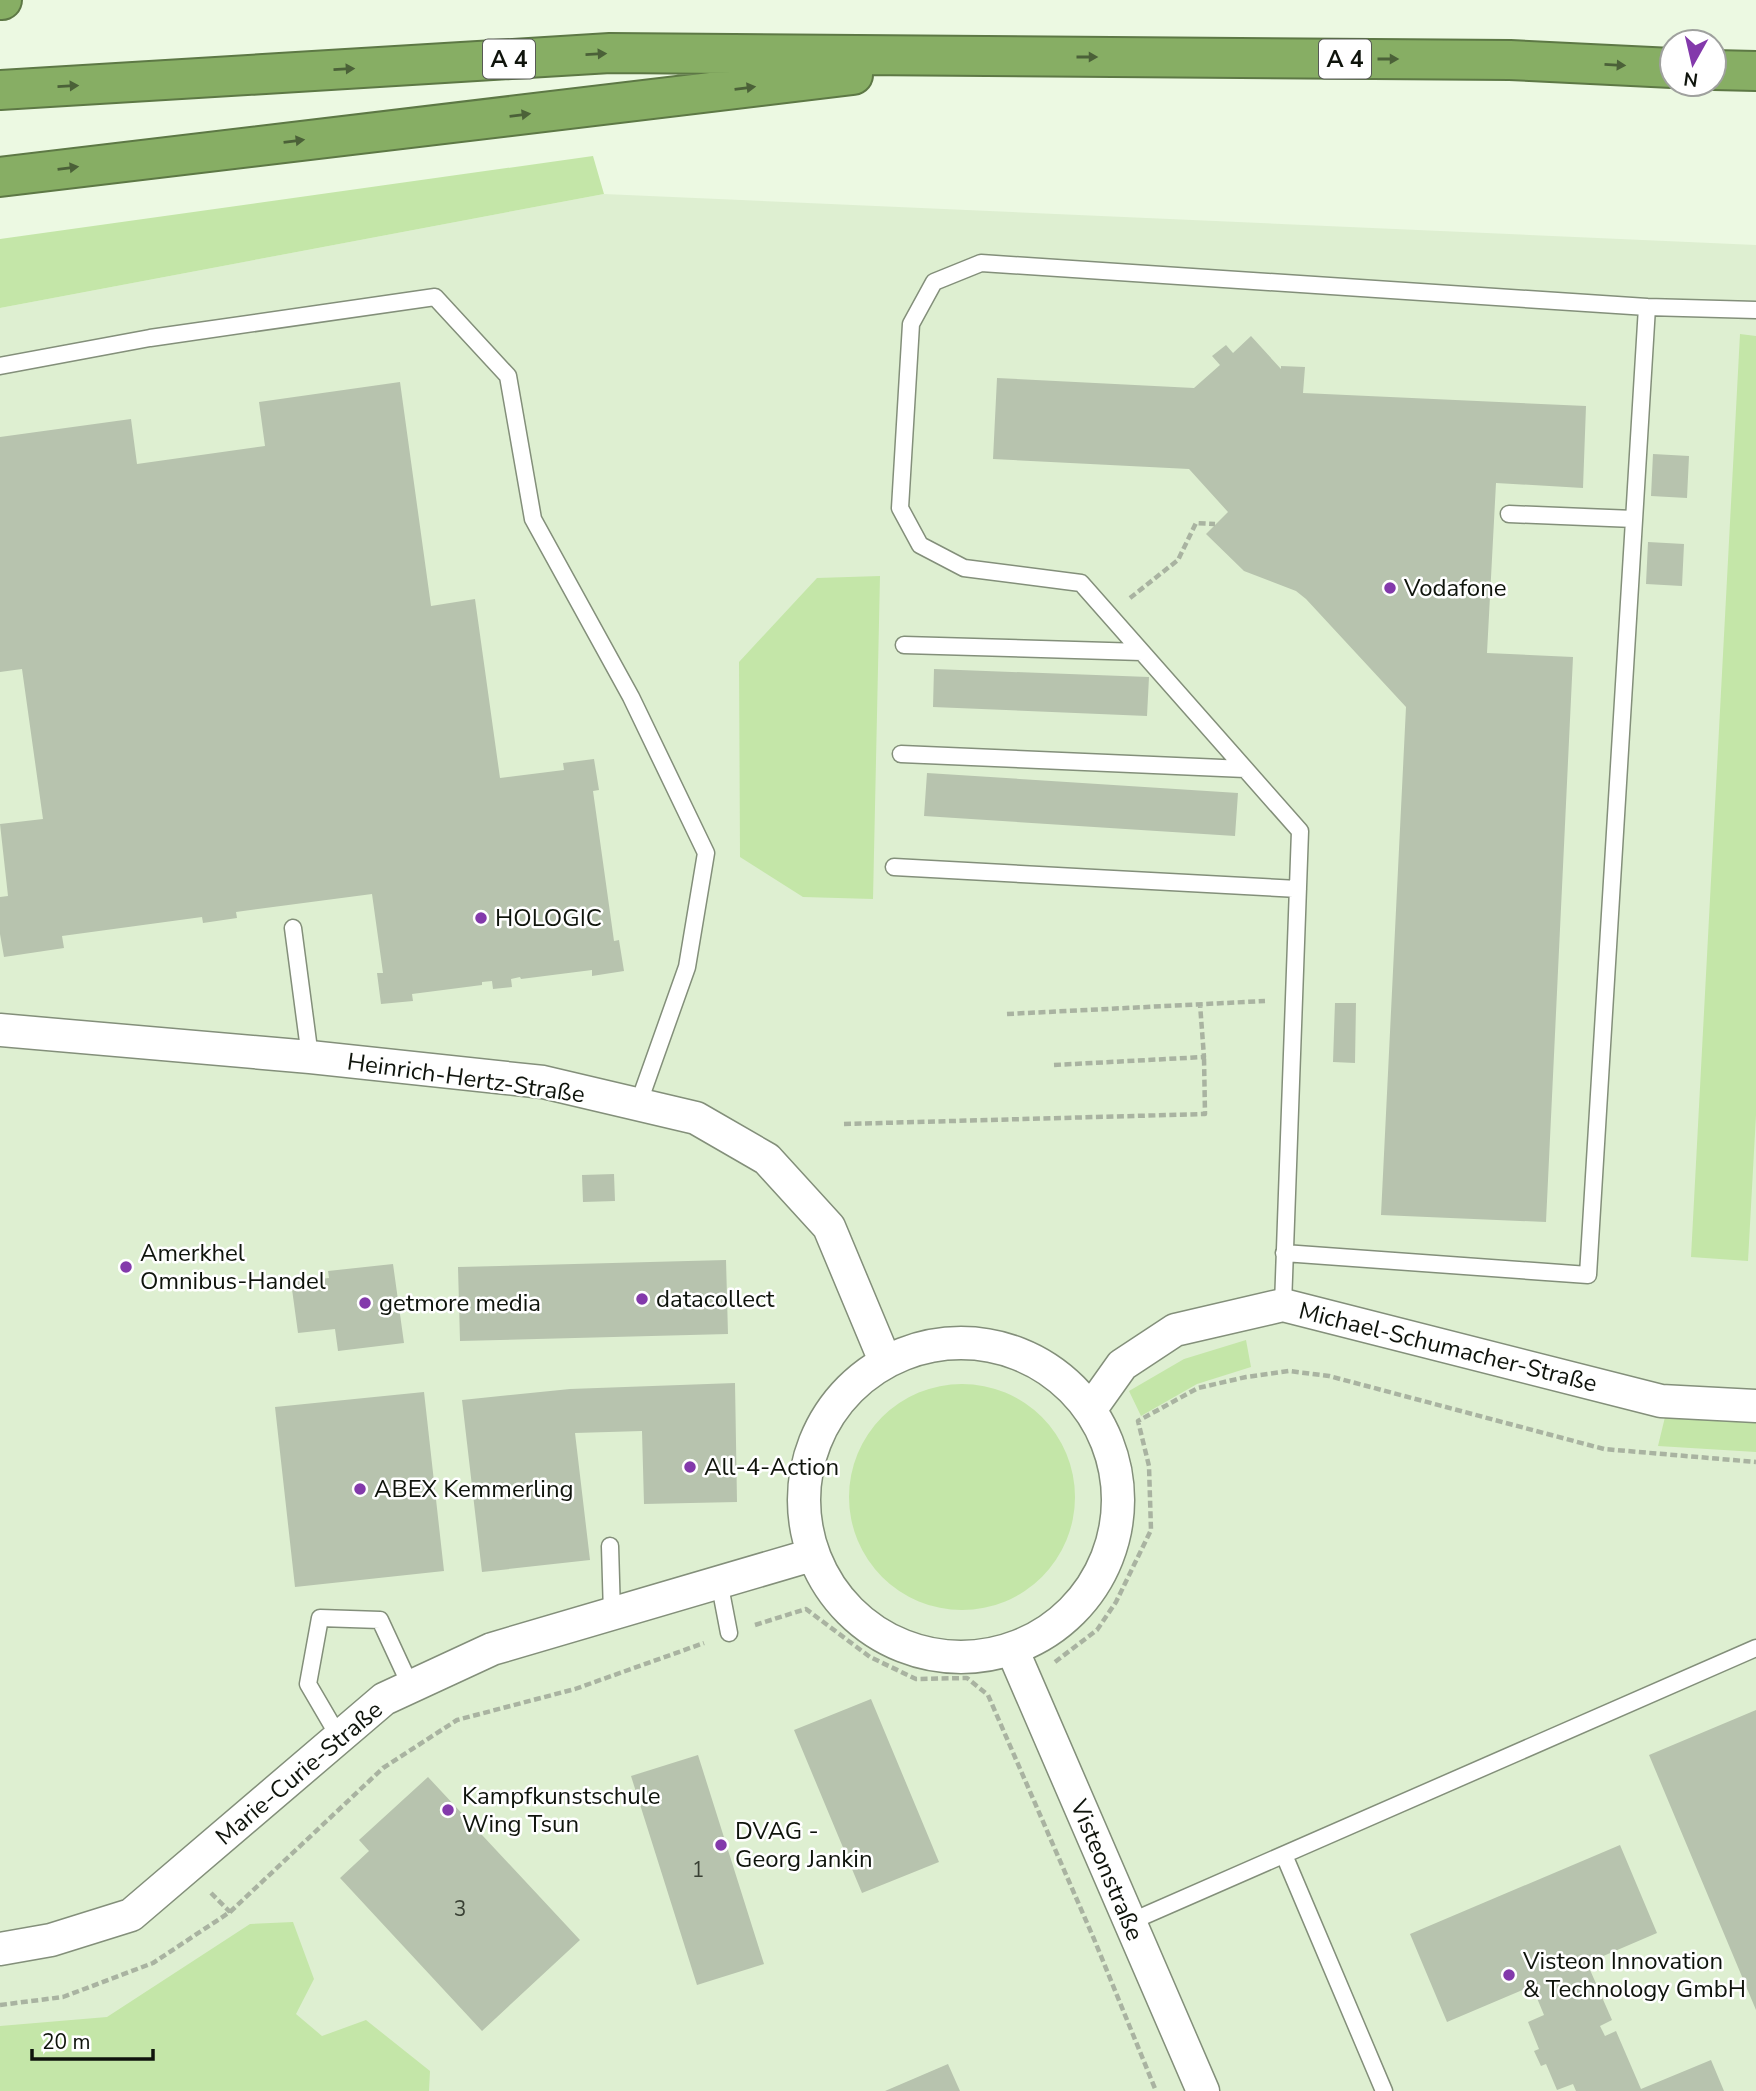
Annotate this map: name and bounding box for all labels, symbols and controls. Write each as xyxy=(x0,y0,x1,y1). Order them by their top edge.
north arrow xyxy=(1658,28,1728,98)
road number: A 4 xyxy=(483,40,535,78)
road number: A 4 xyxy=(1319,40,1371,78)
one-way arrow xyxy=(585,48,607,59)
one-way arrow xyxy=(1076,51,1098,62)
one-way arrow xyxy=(1377,53,1399,65)
one-way arrow xyxy=(1604,60,1626,71)
one-way arrow xyxy=(333,64,355,75)
text: N xyxy=(1682,65,1700,93)
one-way arrow xyxy=(57,81,79,92)
one-way arrow xyxy=(735,82,757,93)
one-way arrow xyxy=(509,109,531,120)
one-way arrow xyxy=(283,135,305,146)
one-way arrow xyxy=(57,163,79,174)
place label: Vodafone xyxy=(1403,572,1507,604)
marker: Vodafone xyxy=(1382,580,1398,596)
place label: HOLOGIC xyxy=(495,902,602,934)
marker: HOLOGIC xyxy=(473,910,489,926)
street label: Heinrich-Hertz-Straße xyxy=(345,1045,587,1111)
place label: Amerkhel Omnibus-Handel xyxy=(140,1237,326,1297)
marker: Amerkhel Omnibus-Handel xyxy=(118,1259,134,1275)
place label: datacollect xyxy=(656,1283,775,1315)
place label: getmore media xyxy=(379,1287,541,1319)
marker: datacollect xyxy=(634,1291,650,1307)
street label: Michael-Schumacher-Straße xyxy=(1296,1294,1600,1400)
marker: getmore media xyxy=(357,1295,373,1311)
place label: All-4-Action xyxy=(704,1451,839,1483)
marker: All-4-Action xyxy=(682,1459,698,1475)
place label: ABEX Kemmerling xyxy=(374,1473,574,1505)
marker: ABEX Kemmerling xyxy=(352,1481,368,1497)
street label: Marie-Curie-Straße xyxy=(209,1694,389,1852)
place label: Kampfkunstschule Wing Tsun xyxy=(462,1780,661,1840)
street label: Visteonstraße xyxy=(1063,1794,1151,1945)
marker: Kampfkunstschule Wing Tsun xyxy=(440,1802,456,1818)
place label: DVAG - Georg Jankin xyxy=(735,1815,873,1875)
marker: DVAG - Georg Jankin xyxy=(713,1837,729,1853)
house number: 1 xyxy=(692,1856,704,1884)
house number: 3 xyxy=(454,1895,466,1923)
place label: Visteon Innovation & Technology GmbH xyxy=(1522,1945,1746,2005)
marker: Visteon Innovation & Technology GmbH xyxy=(1501,1967,1517,1983)
scale bar xyxy=(32,2018,152,2062)
text: 20 m xyxy=(42,2028,91,2056)

